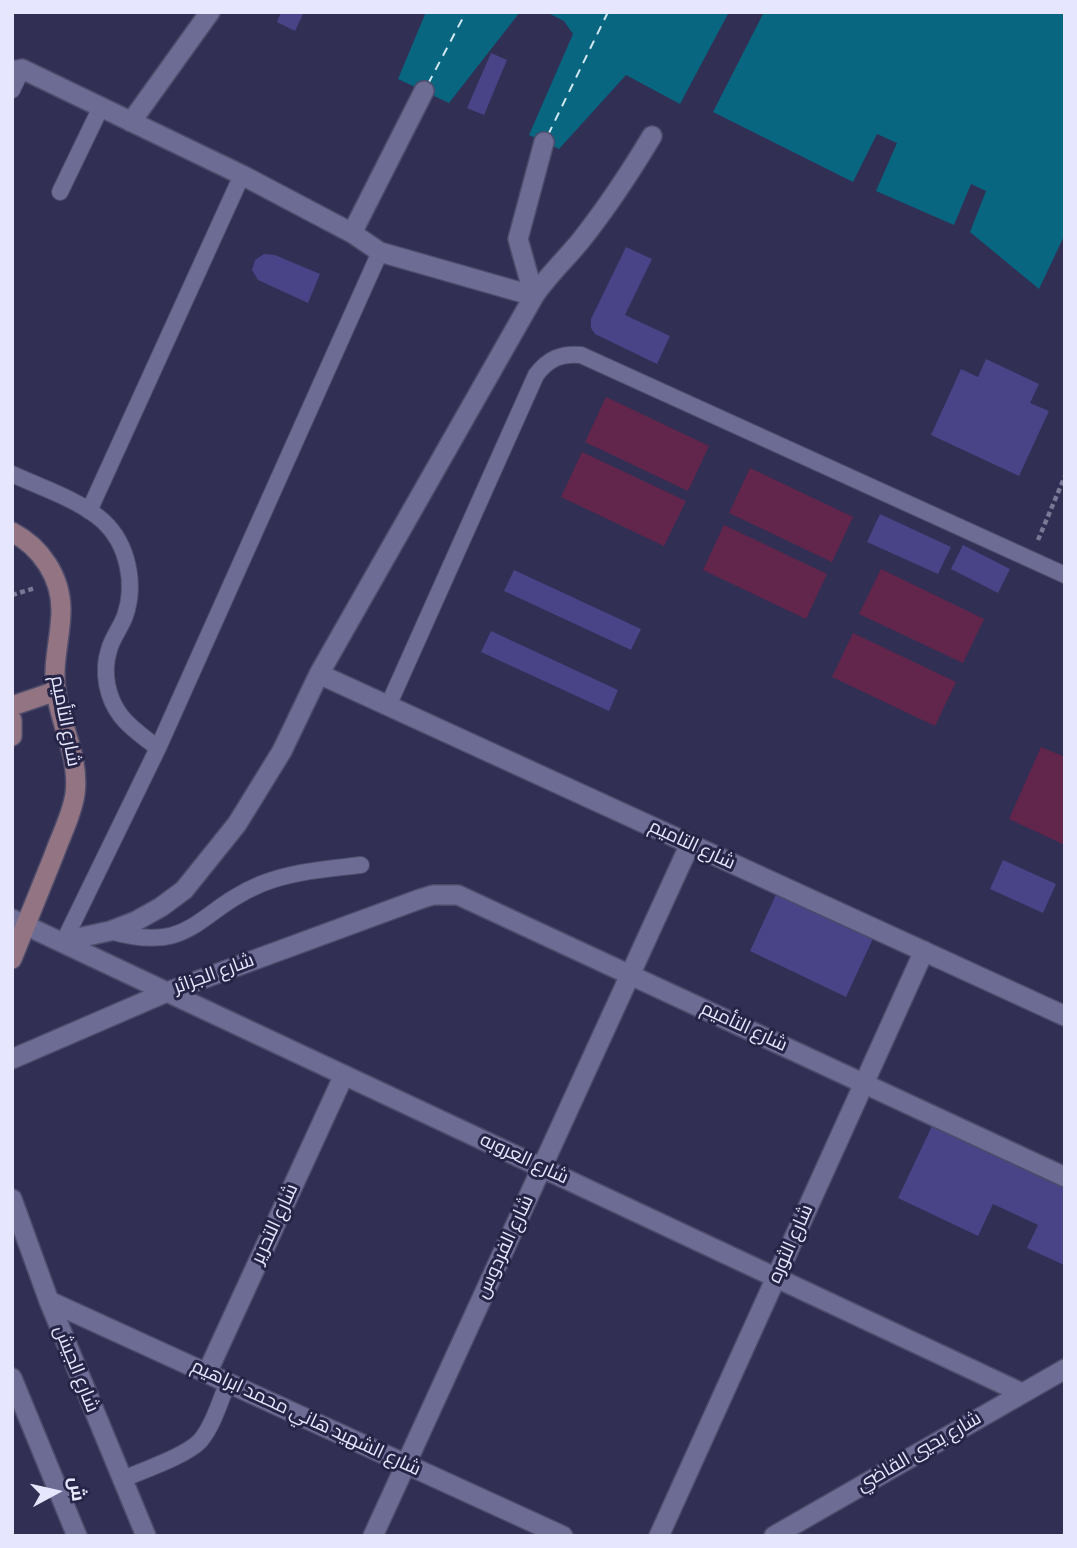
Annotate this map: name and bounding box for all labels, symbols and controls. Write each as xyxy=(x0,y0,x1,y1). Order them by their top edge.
street label: شارع التأميم xyxy=(45,673,85,769)
street label: شارع التاميم xyxy=(645,815,739,875)
street label: شارع الجزائر xyxy=(171,949,257,999)
street label: شارع التأميم xyxy=(697,997,791,1057)
street label: شارع العروبه xyxy=(476,1129,572,1189)
street label: شارع التحرير xyxy=(247,1180,303,1268)
street label: شارع الفردوس xyxy=(471,1192,539,1302)
street label: شارع الثوره xyxy=(764,1201,818,1287)
street label: شارع الجيش xyxy=(48,1322,104,1416)
street label: شارع الشهيد هاني محمد ابراهيم xyxy=(188,1355,424,1481)
street label: شارع يحيي القاضي xyxy=(853,1407,985,1497)
north arrow xyxy=(21,1457,91,1527)
text: ش xyxy=(64,1475,90,1503)

